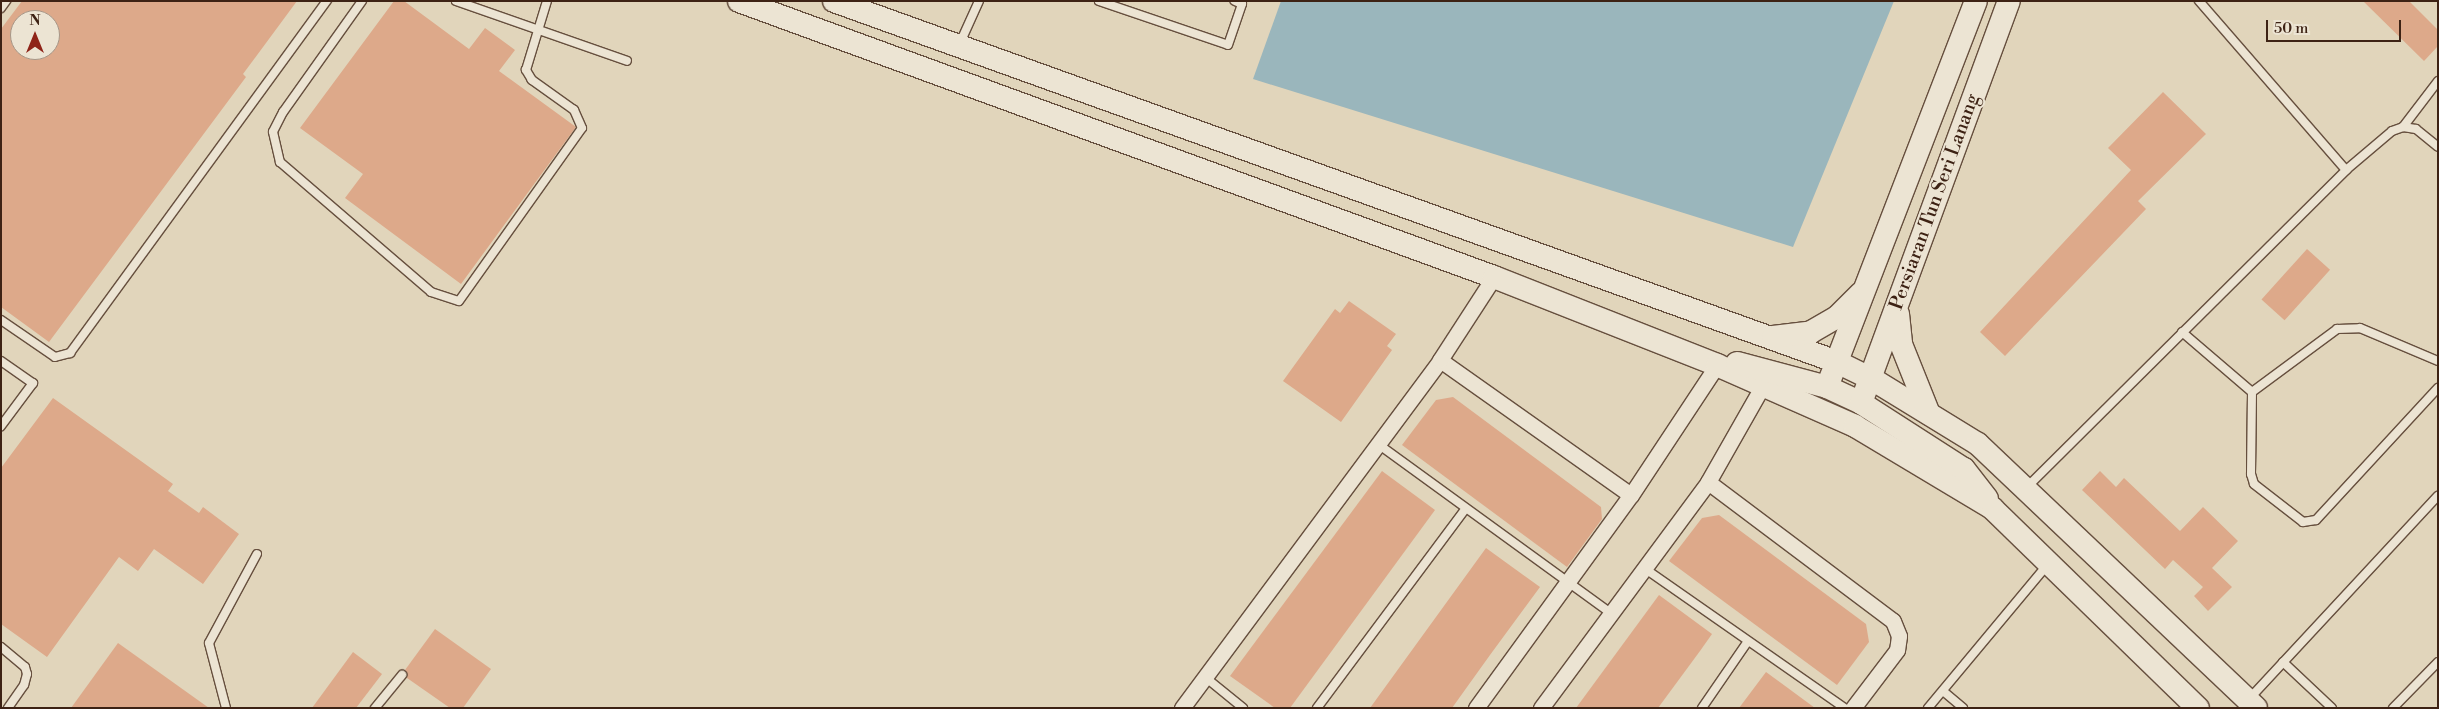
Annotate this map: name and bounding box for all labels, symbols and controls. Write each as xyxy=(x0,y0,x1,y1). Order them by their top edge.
north arrow xyxy=(10,10,60,60)
scale bar xyxy=(2269,10,2404,42)
text: N xyxy=(29,12,41,30)
text: 50 m xyxy=(2274,19,2308,38)
street label: Persiaran Tun Seri Lanang xyxy=(1885,91,1985,313)

